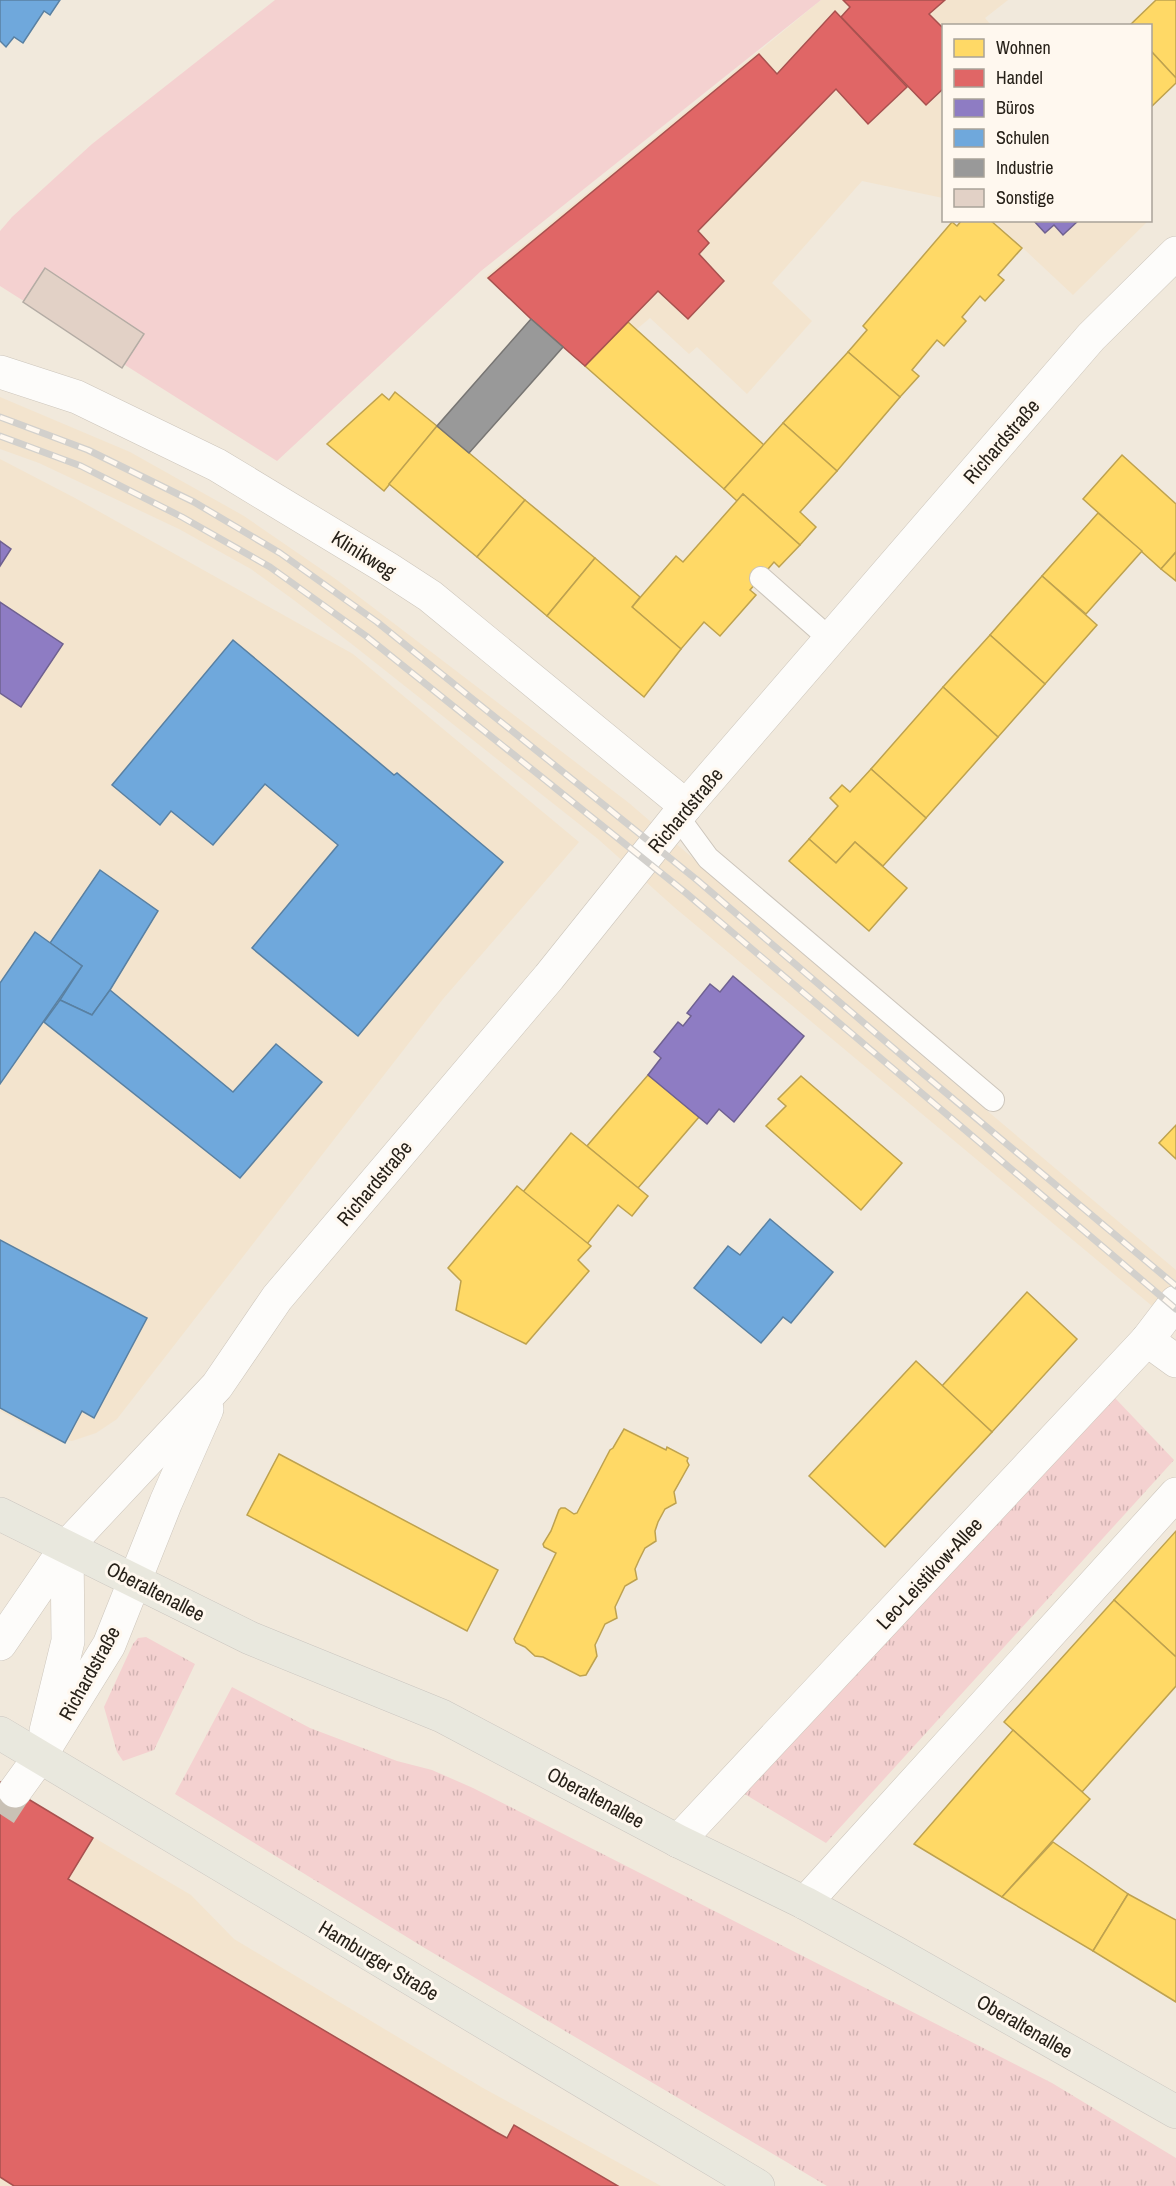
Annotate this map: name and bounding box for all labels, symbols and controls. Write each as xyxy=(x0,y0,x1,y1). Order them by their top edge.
legend xyxy=(942,24,1152,222)
text: Wohnen xyxy=(996,35,1051,60)
text: Handel xyxy=(996,65,1043,90)
text: Büros xyxy=(996,95,1035,120)
text: Schulen xyxy=(996,125,1049,150)
text: Industrie xyxy=(996,155,1053,180)
text: Sonstige xyxy=(996,185,1054,210)
street label: Richardstraße xyxy=(957,393,1045,489)
street label: Klinikweg xyxy=(327,524,401,584)
street label: Richardstraße xyxy=(641,762,729,858)
street label: Richardstraße xyxy=(330,1135,418,1231)
street label: Leo-Leistikow-Allee xyxy=(870,1511,988,1635)
street label: Oberaltenallee xyxy=(102,1555,210,1627)
street label: Richardstraße xyxy=(52,1621,126,1725)
street label: Oberaltenallee xyxy=(543,1760,649,1834)
street label: Hamburger Straße xyxy=(314,1913,444,2007)
street label: Oberaltenallee xyxy=(972,1988,1078,2064)

